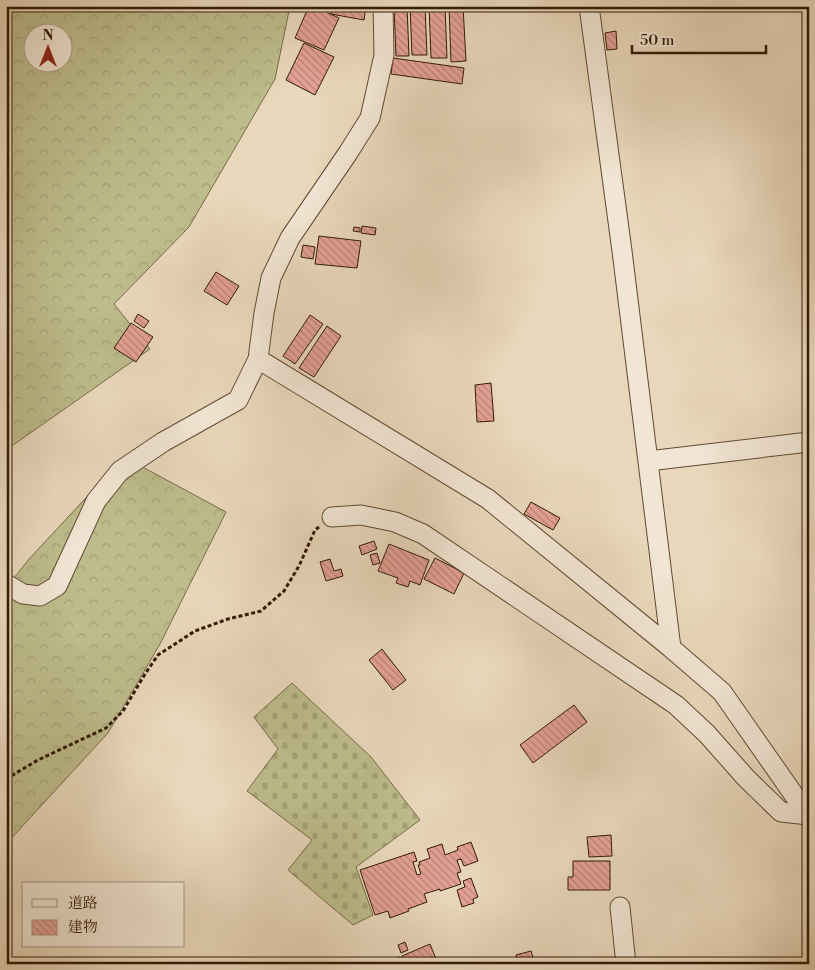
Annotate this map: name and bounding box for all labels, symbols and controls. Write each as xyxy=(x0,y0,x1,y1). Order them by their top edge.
north arrow xyxy=(22,22,72,72)
scale bar xyxy=(632,22,766,54)
text: N xyxy=(42,27,54,45)
text: 50 m xyxy=(640,31,674,50)
legend xyxy=(22,882,185,948)
text: 道路 xyxy=(68,894,98,913)
text: 建物 xyxy=(68,918,98,937)

